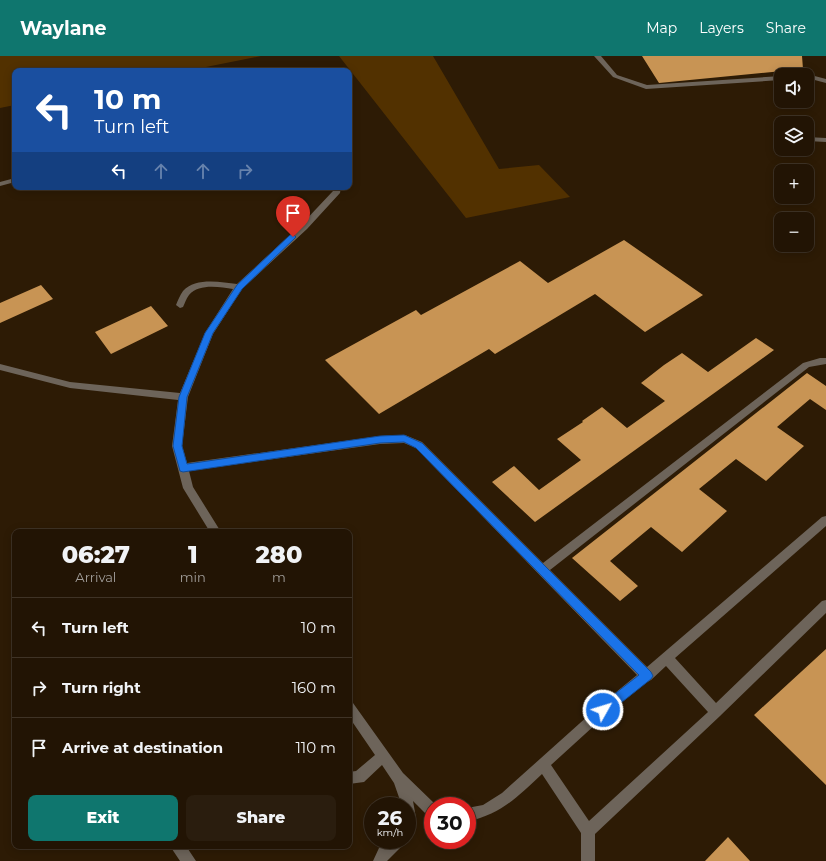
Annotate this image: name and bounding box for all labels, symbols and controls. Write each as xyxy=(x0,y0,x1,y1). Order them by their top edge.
text: Waylane xyxy=(20,17,107,40)
text: Map xyxy=(646,19,677,37)
text: Layers xyxy=(699,19,744,37)
text: Share xyxy=(766,19,806,37)
map controls xyxy=(774,68,814,252)
button: sound xyxy=(774,68,814,108)
text: 10 m xyxy=(94,82,161,116)
icon: left xyxy=(28,84,80,136)
text: Turn left xyxy=(94,116,169,138)
button: layers xyxy=(774,116,814,156)
icon: left xyxy=(108,160,130,182)
icon: ahead xyxy=(150,160,172,182)
icon: ahead xyxy=(192,160,214,182)
icon: right xyxy=(234,160,256,182)
button: + xyxy=(774,164,814,204)
pin xyxy=(276,196,310,237)
icon: arrive xyxy=(282,202,304,224)
button: − xyxy=(774,212,814,252)
text: 06:27 xyxy=(62,540,130,569)
text: 1 xyxy=(188,540,198,569)
text: 280 xyxy=(255,540,302,569)
text: Arrival xyxy=(75,569,116,585)
text: min xyxy=(180,569,206,585)
text: m xyxy=(272,569,286,585)
icon: left xyxy=(28,617,50,639)
text: Turn left xyxy=(62,618,129,637)
text: 10 m xyxy=(301,618,336,637)
icon: right xyxy=(28,677,50,699)
text: Turn right xyxy=(62,678,141,697)
text: 160 m xyxy=(292,678,336,697)
position arrow xyxy=(582,689,624,731)
icon: arrive xyxy=(28,737,50,759)
text: Arrive at destination xyxy=(62,738,223,757)
text: 110 m xyxy=(295,738,336,757)
button: Exit xyxy=(28,795,178,841)
button: Share xyxy=(186,795,336,841)
speed limit sign: 30 xyxy=(424,797,476,849)
text: 26 xyxy=(378,806,402,830)
text: km/h xyxy=(377,826,403,839)

